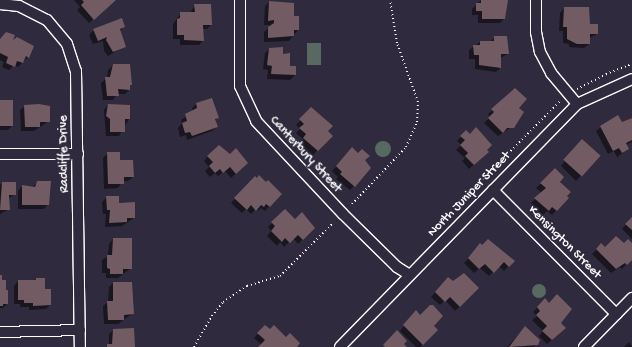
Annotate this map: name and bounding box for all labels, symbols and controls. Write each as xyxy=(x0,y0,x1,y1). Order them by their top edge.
street label: Canterbury Street xyxy=(266,114,344,196)
street label: Radcliffe Drive xyxy=(57,115,73,193)
street label: North Juniper Street xyxy=(425,149,515,241)
street label: Kensington Street xyxy=(524,203,604,283)

